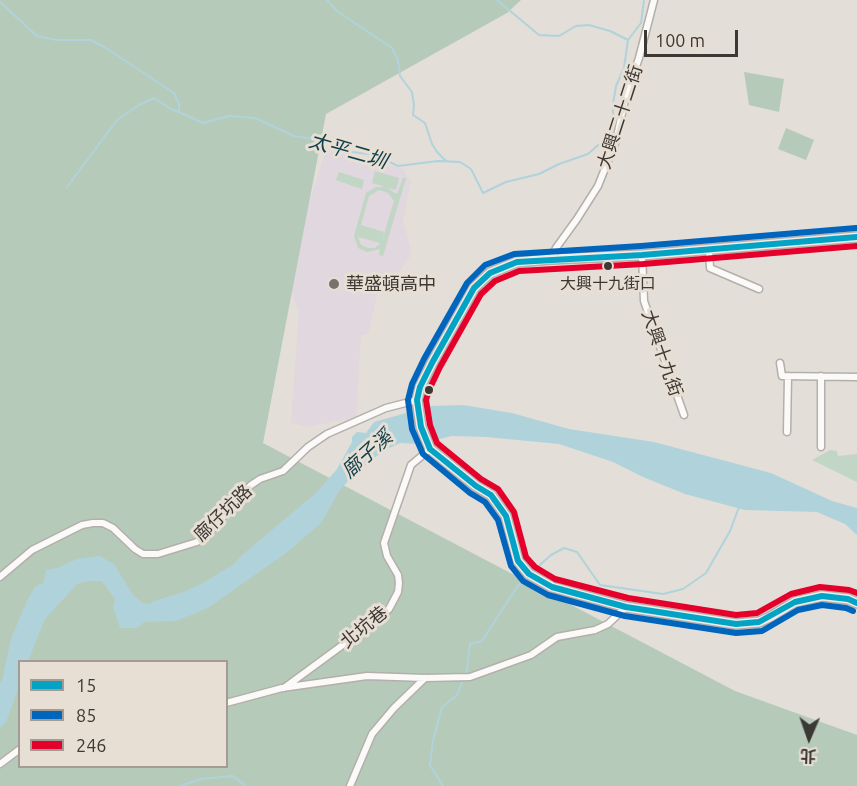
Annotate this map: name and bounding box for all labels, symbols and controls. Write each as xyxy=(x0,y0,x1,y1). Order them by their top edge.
scale bar xyxy=(647,18,742,56)
text: 100 m xyxy=(655,30,705,50)
street label: 大興二十二街 xyxy=(593,62,647,172)
water label: 太平二圳 xyxy=(306,128,390,174)
marker: 大興十九街口 xyxy=(602,260,614,272)
place label: 華盛頓高中 xyxy=(346,273,436,295)
place label: 大興十九街口 xyxy=(560,274,656,294)
marker: 華盛頓高中 xyxy=(327,277,341,291)
street label: 大興十九街 xyxy=(637,307,687,399)
unlabelled marker xyxy=(423,384,435,396)
water label: 廍子溪 xyxy=(337,425,397,483)
street label: 廍仔坑路 xyxy=(190,480,256,546)
street label: 北坑巷 xyxy=(336,602,392,652)
legend xyxy=(18,660,228,768)
text: 15 xyxy=(76,675,96,695)
text: 85 xyxy=(76,705,96,725)
north arrow xyxy=(779,708,839,768)
text: 246 xyxy=(76,735,106,755)
text: 北 xyxy=(800,747,817,765)

